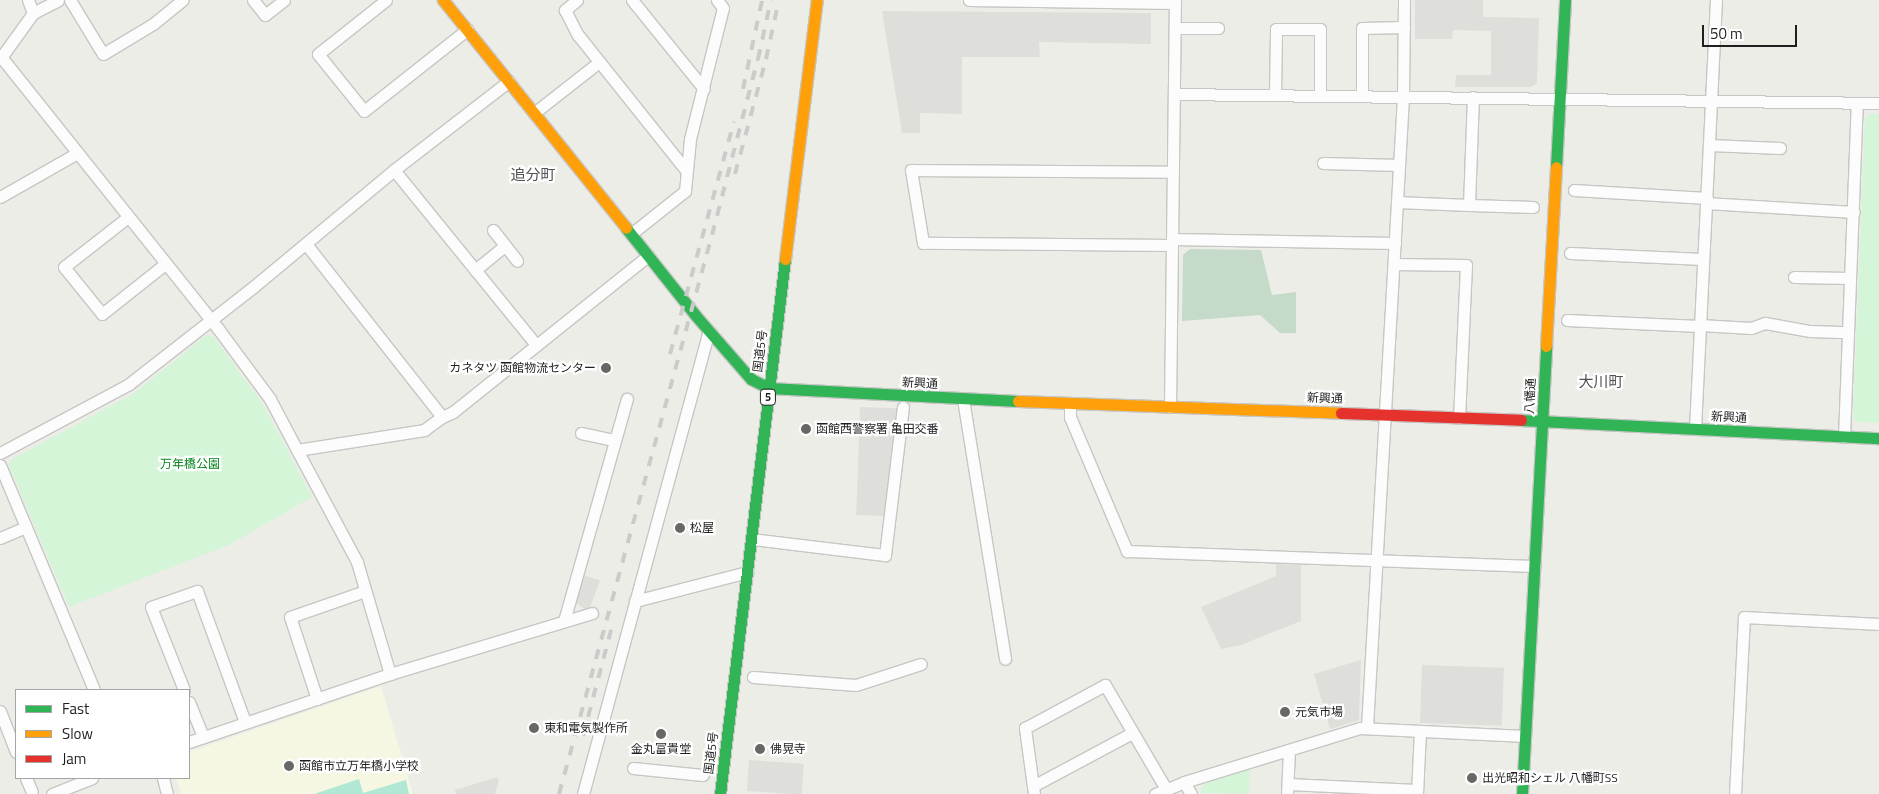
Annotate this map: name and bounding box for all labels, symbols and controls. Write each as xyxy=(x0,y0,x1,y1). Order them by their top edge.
scale bar xyxy=(1704,15,1799,47)
text: 50 m xyxy=(1710,22,1743,45)
district label: 追分町 xyxy=(511,166,555,184)
street label: 国道5号 xyxy=(750,329,770,373)
place label: カネタツ 函館物流センター xyxy=(449,361,596,375)
marker: カネタツ 函館物流センター xyxy=(600,362,612,374)
district label: 大川町 xyxy=(1579,373,1623,391)
street label: 新興通 xyxy=(902,375,938,391)
street label: 八幡通 xyxy=(1522,378,1538,414)
road number: 5 xyxy=(759,388,777,406)
street label: 新興通 xyxy=(1307,390,1343,406)
street label: 新興通 xyxy=(1711,409,1747,425)
place label: 函館西警察署 亀田交番 xyxy=(816,422,939,436)
marker: 函館西警察署 亀田交番 xyxy=(800,423,812,435)
park label: 万年橋公園 xyxy=(160,457,220,471)
place label: 松屋 xyxy=(690,521,714,535)
marker: 松屋 xyxy=(674,522,686,534)
legend xyxy=(15,689,190,779)
text: Fast xyxy=(62,697,89,720)
place label: 元気市場 xyxy=(1295,705,1343,719)
marker: 元気市場 xyxy=(1279,706,1291,718)
place label: 東和電気製作所 xyxy=(544,721,628,735)
text: Slow xyxy=(62,722,93,745)
marker: 東和電気製作所 xyxy=(528,722,540,734)
marker: 金丸富貴堂 xyxy=(655,728,667,740)
street label: 国道5号 xyxy=(701,731,721,775)
place label: 金丸富貴堂 xyxy=(631,742,691,756)
place label: 佛晃寺 xyxy=(770,742,806,756)
marker: 佛晃寺 xyxy=(754,743,766,755)
text: Jam xyxy=(62,747,86,770)
place label: 函館市立万年橋小学校 xyxy=(299,759,419,773)
marker: 函館市立万年橋小学校 xyxy=(283,760,295,772)
place label: 出光昭和シェル 八幡町SS xyxy=(1482,771,1618,785)
marker: 出光昭和シェル 八幡町SS xyxy=(1466,772,1478,784)

